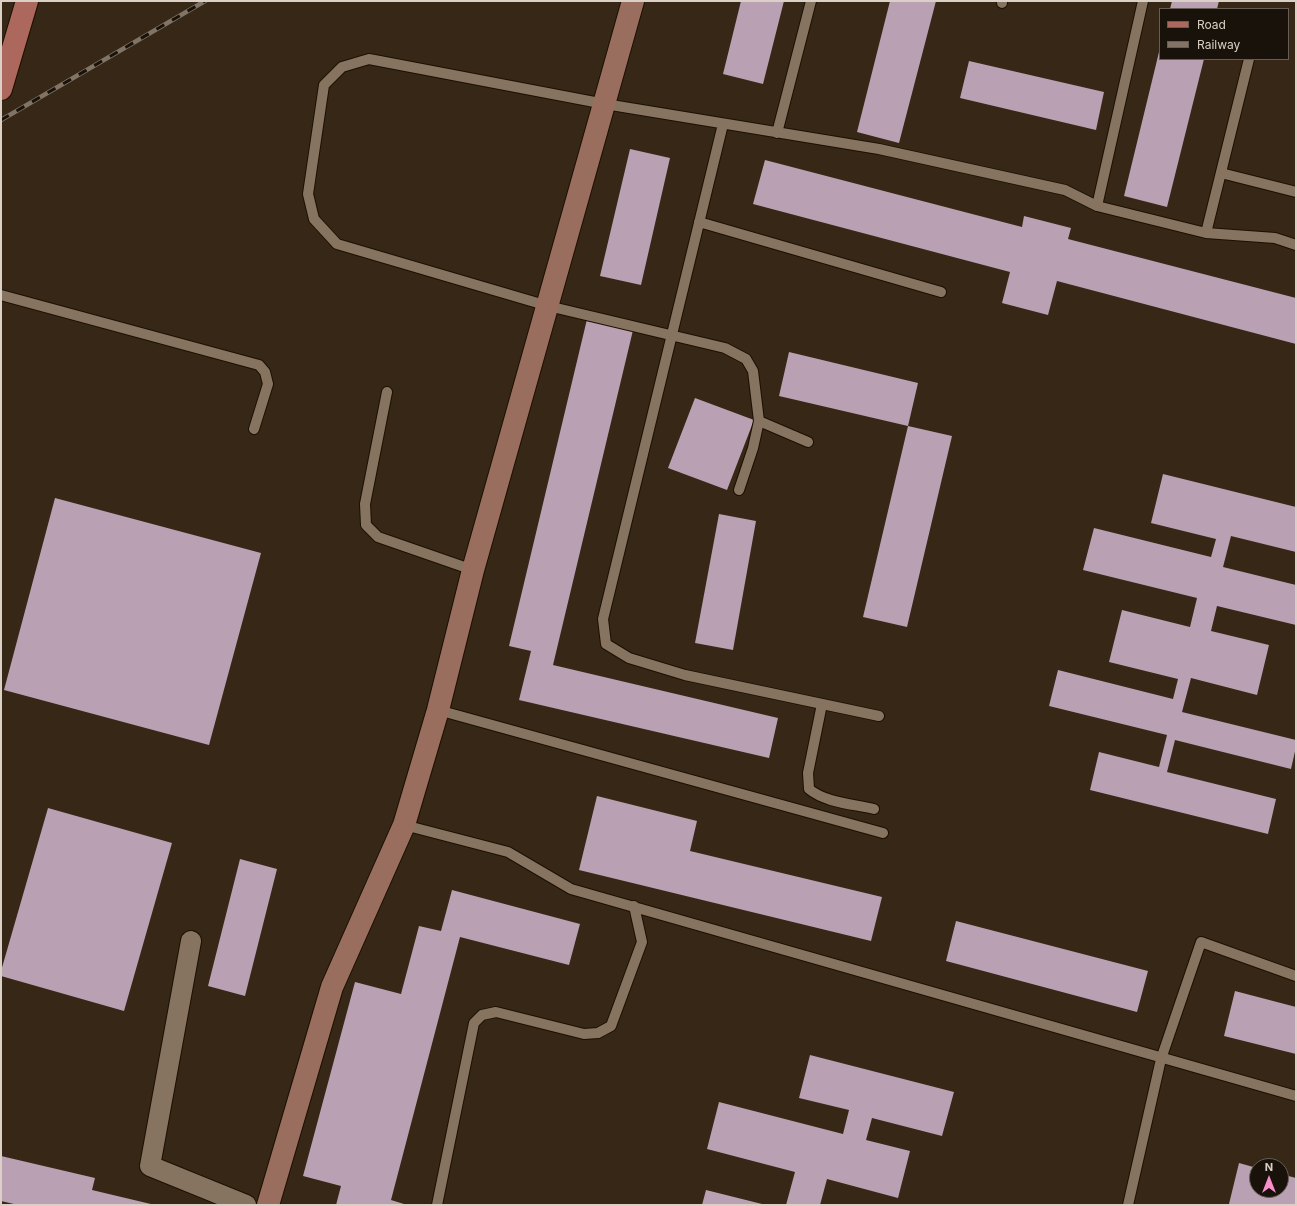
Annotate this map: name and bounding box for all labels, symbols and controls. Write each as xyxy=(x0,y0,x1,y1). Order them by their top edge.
legend xyxy=(1159,8,1289,60)
text: Road xyxy=(1197,17,1226,32)
text: Railway xyxy=(1197,37,1240,52)
north arrow xyxy=(1249,1158,1289,1198)
text: N xyxy=(1265,1160,1273,1174)

